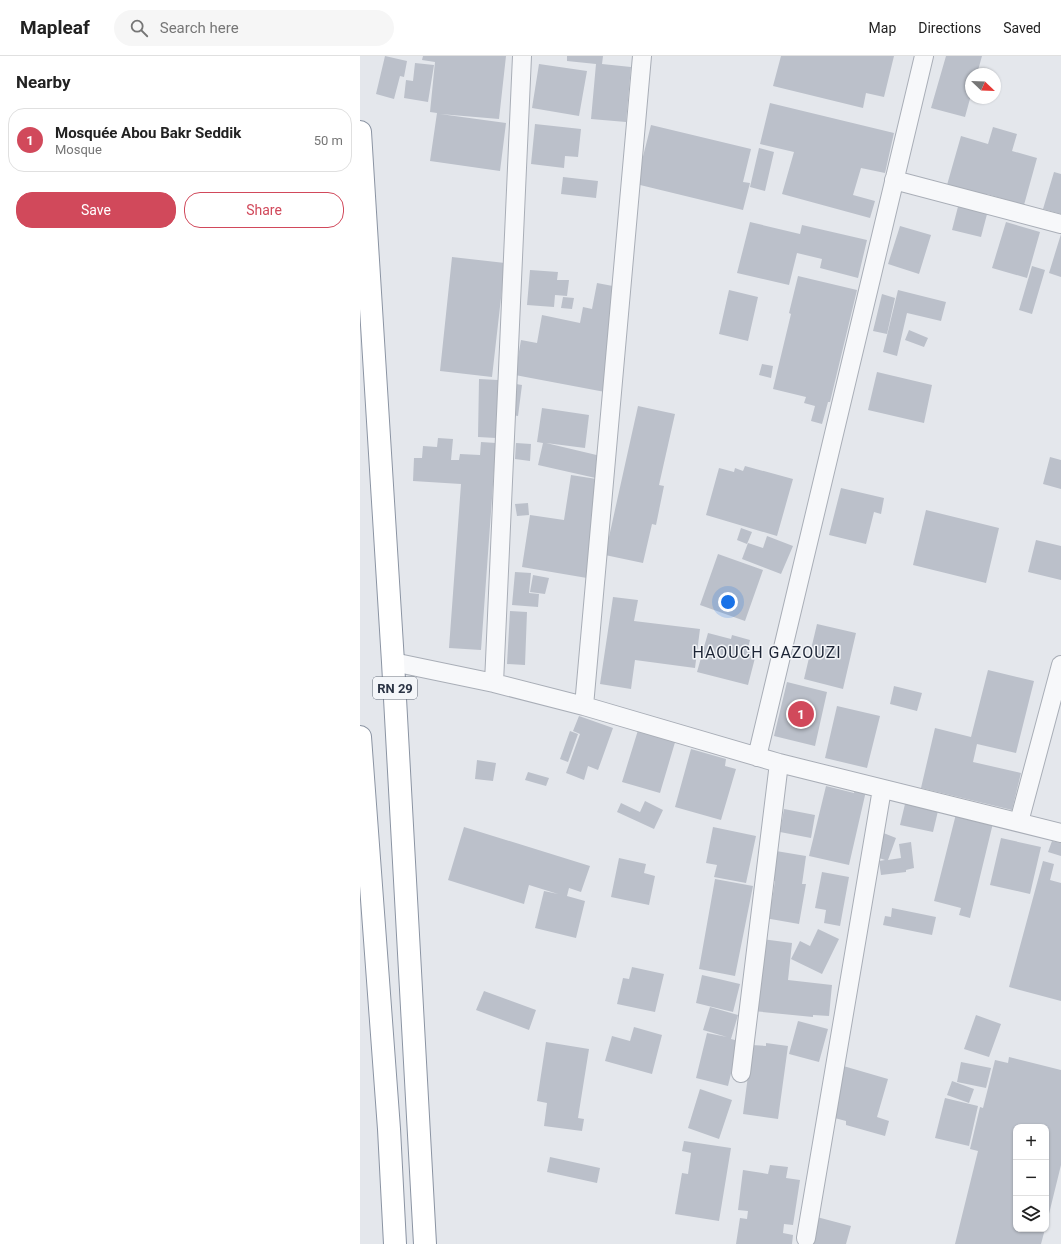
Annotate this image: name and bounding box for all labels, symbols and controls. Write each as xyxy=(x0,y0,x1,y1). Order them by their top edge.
search box xyxy=(114,10,394,46)
text: Mapleaf xyxy=(20,16,90,39)
icon: search xyxy=(128,17,150,39)
text: Search here xyxy=(160,19,239,37)
text: Map xyxy=(869,20,896,36)
text: Directions xyxy=(918,20,981,36)
text: Saved xyxy=(1003,20,1041,36)
north arrow xyxy=(965,68,1001,104)
text: Nearby xyxy=(16,72,71,92)
text: Mosquée Abou Bakr Seddik xyxy=(55,124,241,142)
text: 1 xyxy=(26,133,34,148)
text: 50 m xyxy=(314,133,343,148)
text: Mosque xyxy=(55,142,102,157)
button: Save xyxy=(16,192,176,228)
button: Share xyxy=(184,192,344,228)
your location xyxy=(718,592,738,612)
district label: HAOUCH GAZOUZI xyxy=(692,643,842,662)
road number: RN 29 xyxy=(373,677,417,699)
pin: 1 xyxy=(788,699,814,729)
map controls xyxy=(1013,1124,1049,1232)
button: + xyxy=(1013,1124,1049,1160)
button: − xyxy=(1013,1160,1049,1196)
button: layers xyxy=(1013,1196,1049,1232)

